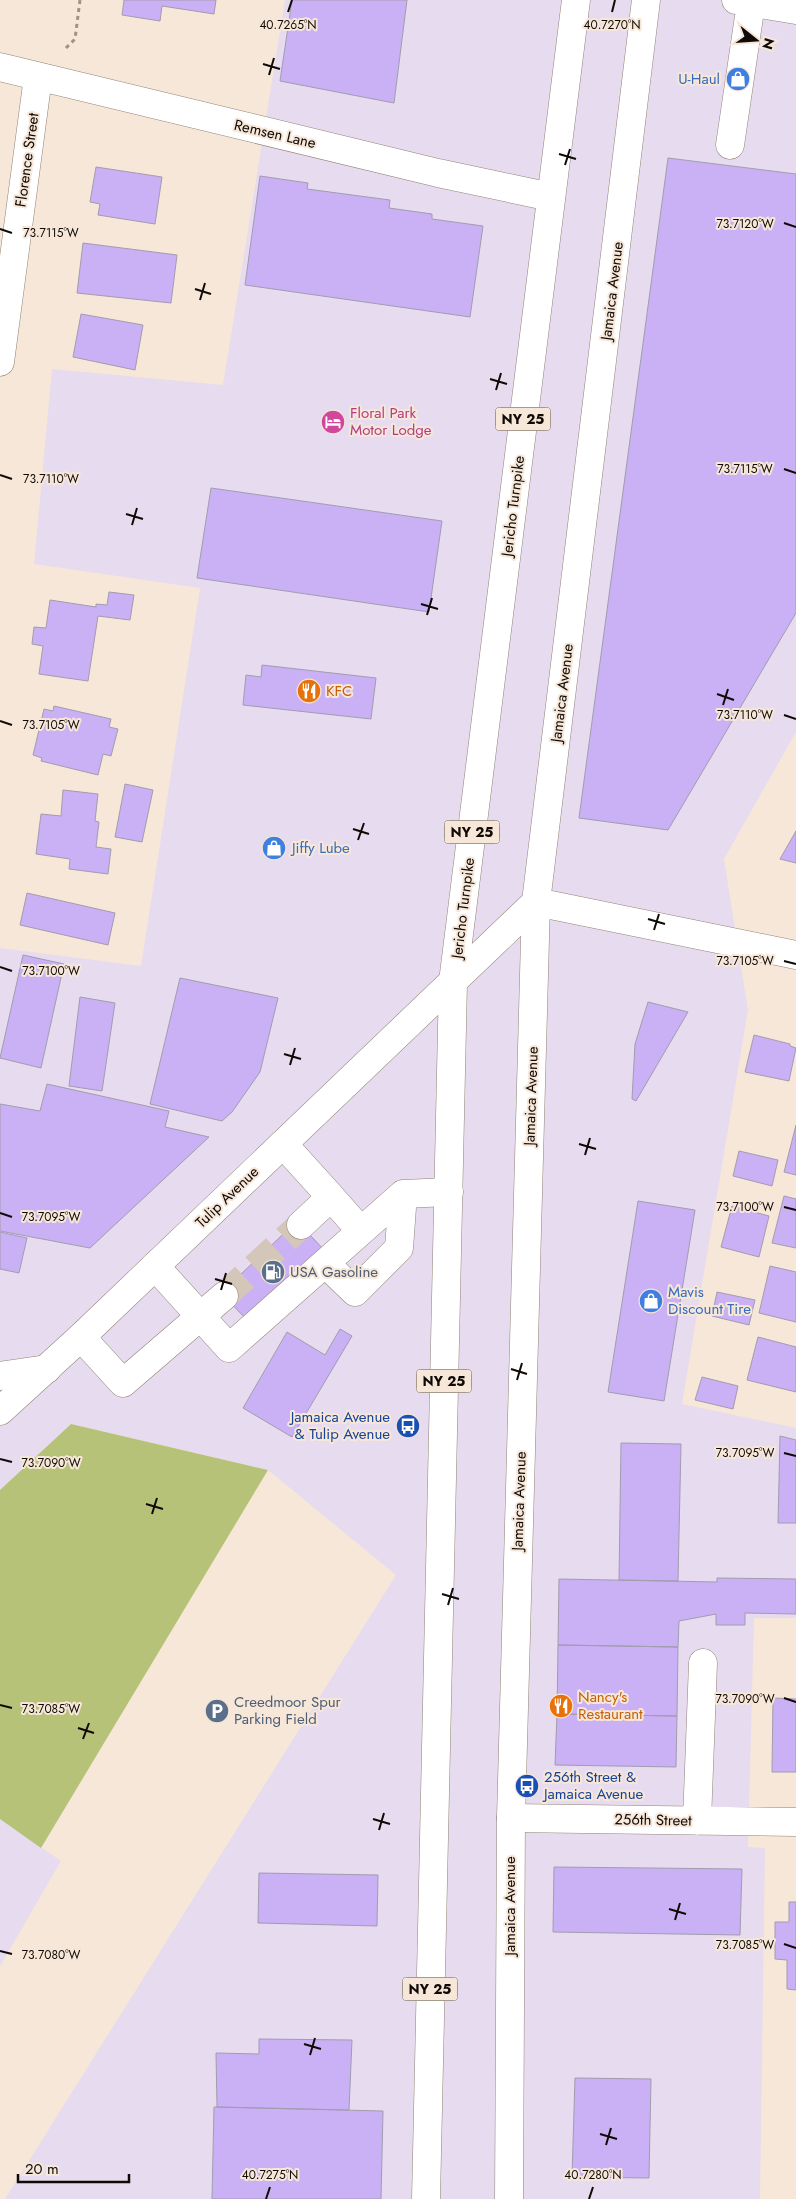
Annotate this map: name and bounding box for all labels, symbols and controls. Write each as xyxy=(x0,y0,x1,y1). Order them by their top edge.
north arrow xyxy=(731,15,781,65)
text: 40.7265°N xyxy=(259,16,317,34)
text: 40.7270°N xyxy=(583,16,641,34)
text: N xyxy=(757,36,780,52)
shop icon: U-Haul xyxy=(725,66,751,92)
place label: U-Haul xyxy=(678,68,720,90)
street label: Florence Street xyxy=(10,111,45,208)
street label: Remsen Lane xyxy=(232,114,318,154)
text: 73.7120°W xyxy=(716,215,774,233)
text: 73.7115°W xyxy=(23,224,79,242)
street label: Jamaica Avenue xyxy=(595,240,629,344)
place label: Floral Park Motor Lodge xyxy=(350,402,432,441)
road number: NY 25 xyxy=(496,408,550,430)
hotel icon: Floral Park Motor Lodge xyxy=(320,409,346,435)
street label: Jericho Turnpike xyxy=(496,454,530,560)
text: 73.7115°W xyxy=(717,460,773,478)
text: 73.7110°W xyxy=(23,470,79,488)
street label: Jamaica Avenue xyxy=(545,642,579,746)
restaurant icon: KFC xyxy=(296,678,322,704)
place label: KFC xyxy=(326,680,352,702)
text: 73.7110°W xyxy=(717,706,773,724)
text: 73.7105°W xyxy=(22,716,80,734)
road number: NY 25 xyxy=(444,820,500,844)
shop icon: Jiffy Lube xyxy=(261,835,287,861)
place label: Jiffy Lube xyxy=(290,837,350,859)
street label: Jericho Turnpike xyxy=(446,856,480,962)
text: 73.7105°W xyxy=(716,952,774,970)
text: 73.7100°W xyxy=(22,962,80,980)
street label: Jamaica Avenue xyxy=(518,1046,544,1148)
street label: Tulip Avenue xyxy=(190,1161,264,1233)
text: 73.7100°W xyxy=(716,1198,774,1216)
text: 73.7095°W xyxy=(22,1208,80,1226)
fuel station icon: USA Gasoline xyxy=(260,1259,286,1285)
place label: USA Gasoline xyxy=(290,1261,378,1283)
place label: Mavis Discount Tire xyxy=(668,1281,751,1320)
shop icon: Mavis Discount Tire xyxy=(638,1288,664,1314)
road number: NY 25 xyxy=(416,1370,472,1392)
place label: Jamaica Avenue & Tulip Avenue xyxy=(289,1406,390,1445)
bus stop icon: Jamaica Avenue & Tulip Avenue xyxy=(395,1413,421,1439)
text: 73.7095°W xyxy=(716,1444,774,1462)
street label: Jamaica Avenue xyxy=(506,1451,532,1553)
text: 73.7090°W xyxy=(21,1454,81,1472)
place label: Nancy's Restaurant xyxy=(578,1686,643,1725)
text: 73.7090°W xyxy=(715,1690,775,1708)
place label: Creedmoor Spur Parking Field xyxy=(234,1691,342,1730)
restaurant icon: Nancy's Restaurant xyxy=(548,1693,574,1719)
parking icon: Creedmoor Spur Parking Field xyxy=(204,1698,230,1724)
text: 73.7085°W xyxy=(22,1700,80,1718)
place label: 256th Street & Jamaica Avenue xyxy=(542,1766,644,1805)
bus stop icon: 256th Street & Jamaica Avenue xyxy=(514,1773,540,1799)
street label: 256th Street xyxy=(614,1808,692,1832)
street label: Jamaica Avenue xyxy=(499,1856,521,1958)
text: 73.7085°W xyxy=(716,1936,774,1954)
text: 73.7080°W xyxy=(22,1946,80,1964)
road number: NY 25 xyxy=(402,1978,458,2000)
scale bar xyxy=(18,2152,129,2184)
text: 20 m xyxy=(25,2158,59,2180)
text: 40.7275°N xyxy=(242,2166,298,2184)
text: 40.7280°N xyxy=(564,2166,622,2184)

